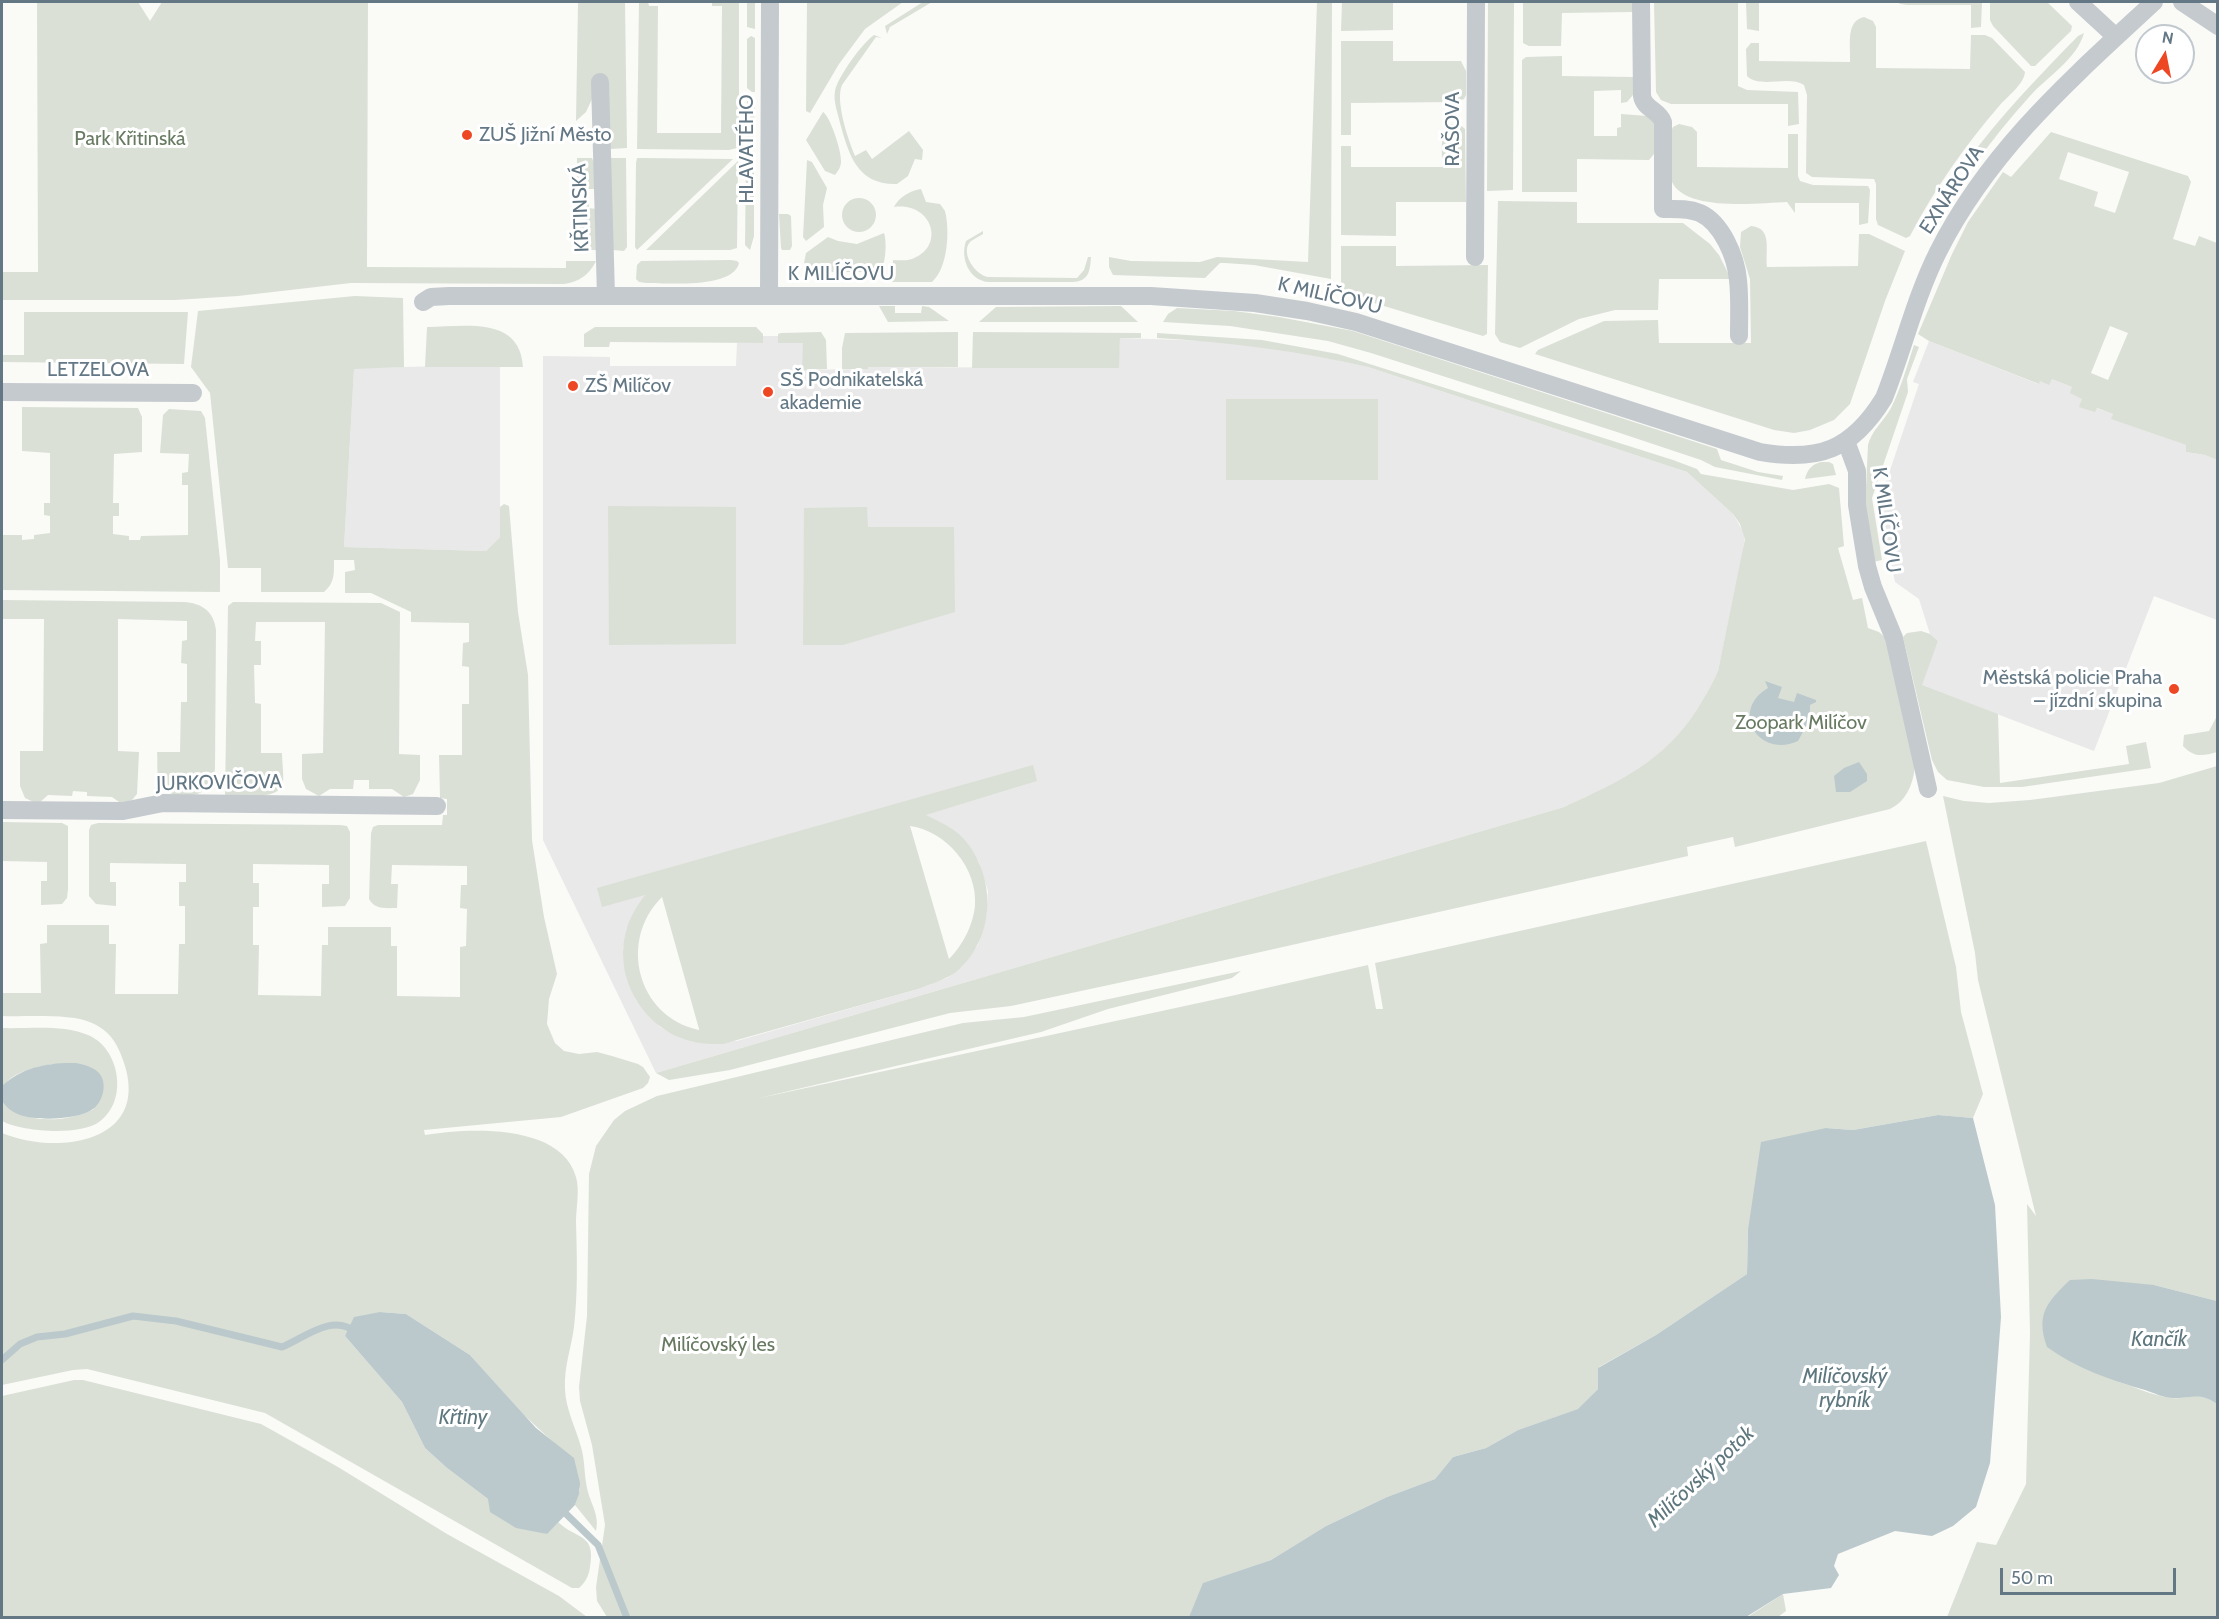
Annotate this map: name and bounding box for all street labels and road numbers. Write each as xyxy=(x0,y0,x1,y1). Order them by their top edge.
street label: RAŠOVA xyxy=(1441,92,1465,166)
street label: HLAVATÉHO xyxy=(735,94,759,204)
street label: EXNÁROVA xyxy=(1915,141,1989,239)
street label: KŘTINSKÁ xyxy=(567,163,595,253)
street label: K MILÍČOVU xyxy=(788,262,894,286)
street label: K MILÍČOVU xyxy=(1275,272,1385,320)
street label: LETZELOVA xyxy=(47,358,149,382)
street label: K MILÍČOVU xyxy=(1867,466,1905,574)
street label: JURKOVIČOVA xyxy=(156,770,282,796)

